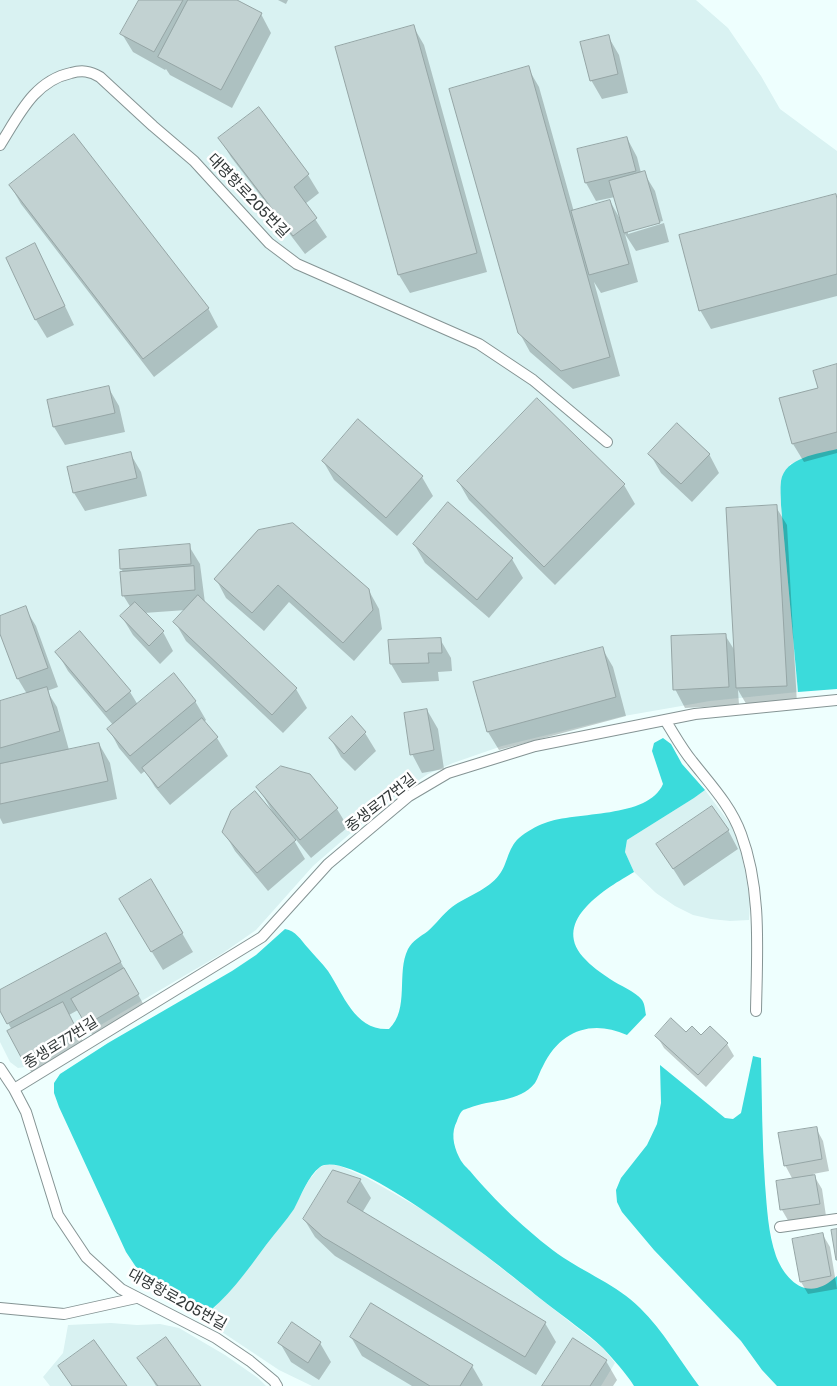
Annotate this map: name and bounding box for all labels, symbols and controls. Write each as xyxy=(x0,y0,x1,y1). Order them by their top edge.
street label: 대명항로205번길 xyxy=(203,150,293,242)
street label: 종생로77번길 xyxy=(342,770,420,836)
street label: 종생로77번길 xyxy=(20,1013,102,1073)
street label: 대명항로205번길 xyxy=(125,1265,229,1335)

